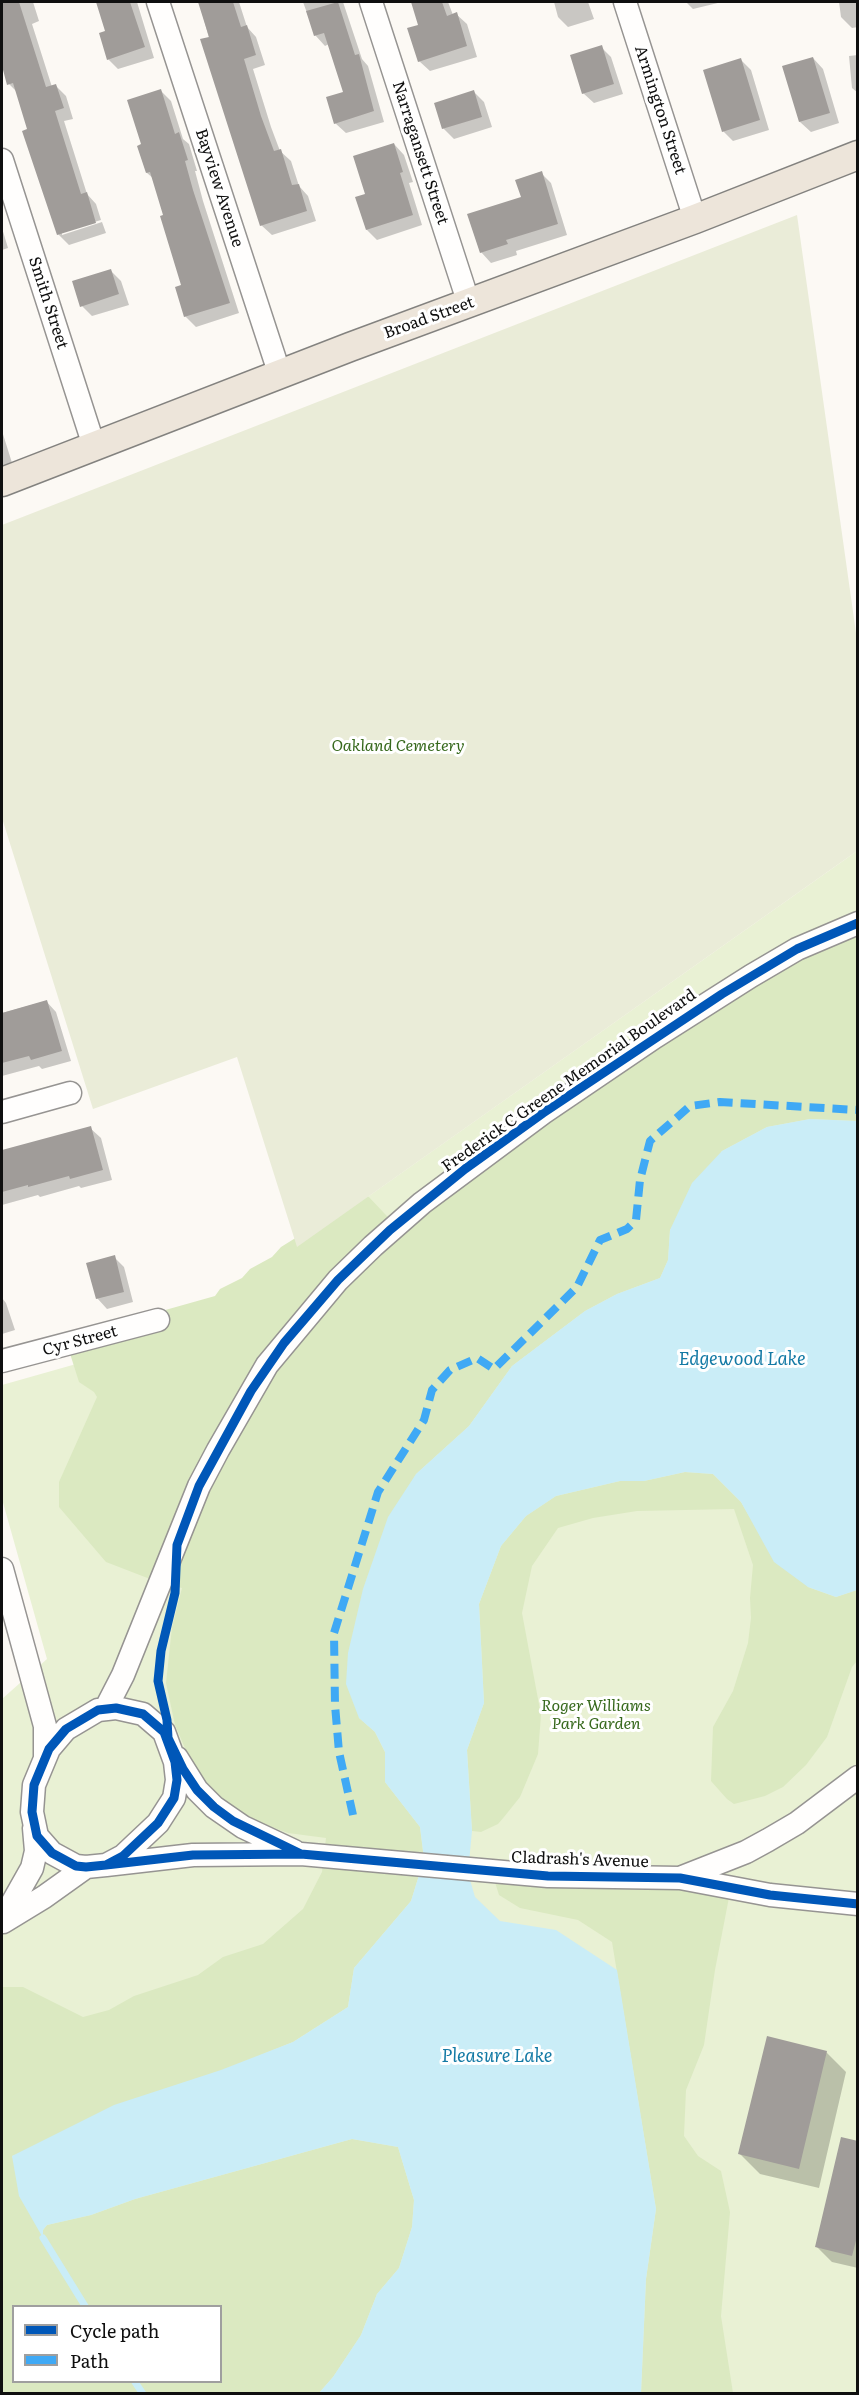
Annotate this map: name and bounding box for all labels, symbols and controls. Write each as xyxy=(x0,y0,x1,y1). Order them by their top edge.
street label: Armington Street xyxy=(630,43,690,177)
street label: Narragansett Street xyxy=(388,79,452,227)
street label: Bayview Avenue xyxy=(191,126,247,250)
street label: Smith Street xyxy=(24,254,72,352)
street label: Broad Street xyxy=(381,293,477,343)
park label: Oakland Cemetery xyxy=(331,736,465,756)
street label: Frederick C Greene Memorial Boulevard xyxy=(438,985,700,1177)
street label: Cyr Street xyxy=(40,1322,120,1360)
water label: Edgewood Lake xyxy=(678,1349,806,1371)
park label: Roger Williams Park Garden xyxy=(541,1696,651,1734)
street label: Cladrash's Avenue xyxy=(511,1848,649,1872)
water label: Pleasure Lake xyxy=(442,2046,552,2068)
legend xyxy=(12,2305,222,2383)
text: Cycle path xyxy=(70,2317,159,2344)
text: Path xyxy=(70,2347,109,2374)

